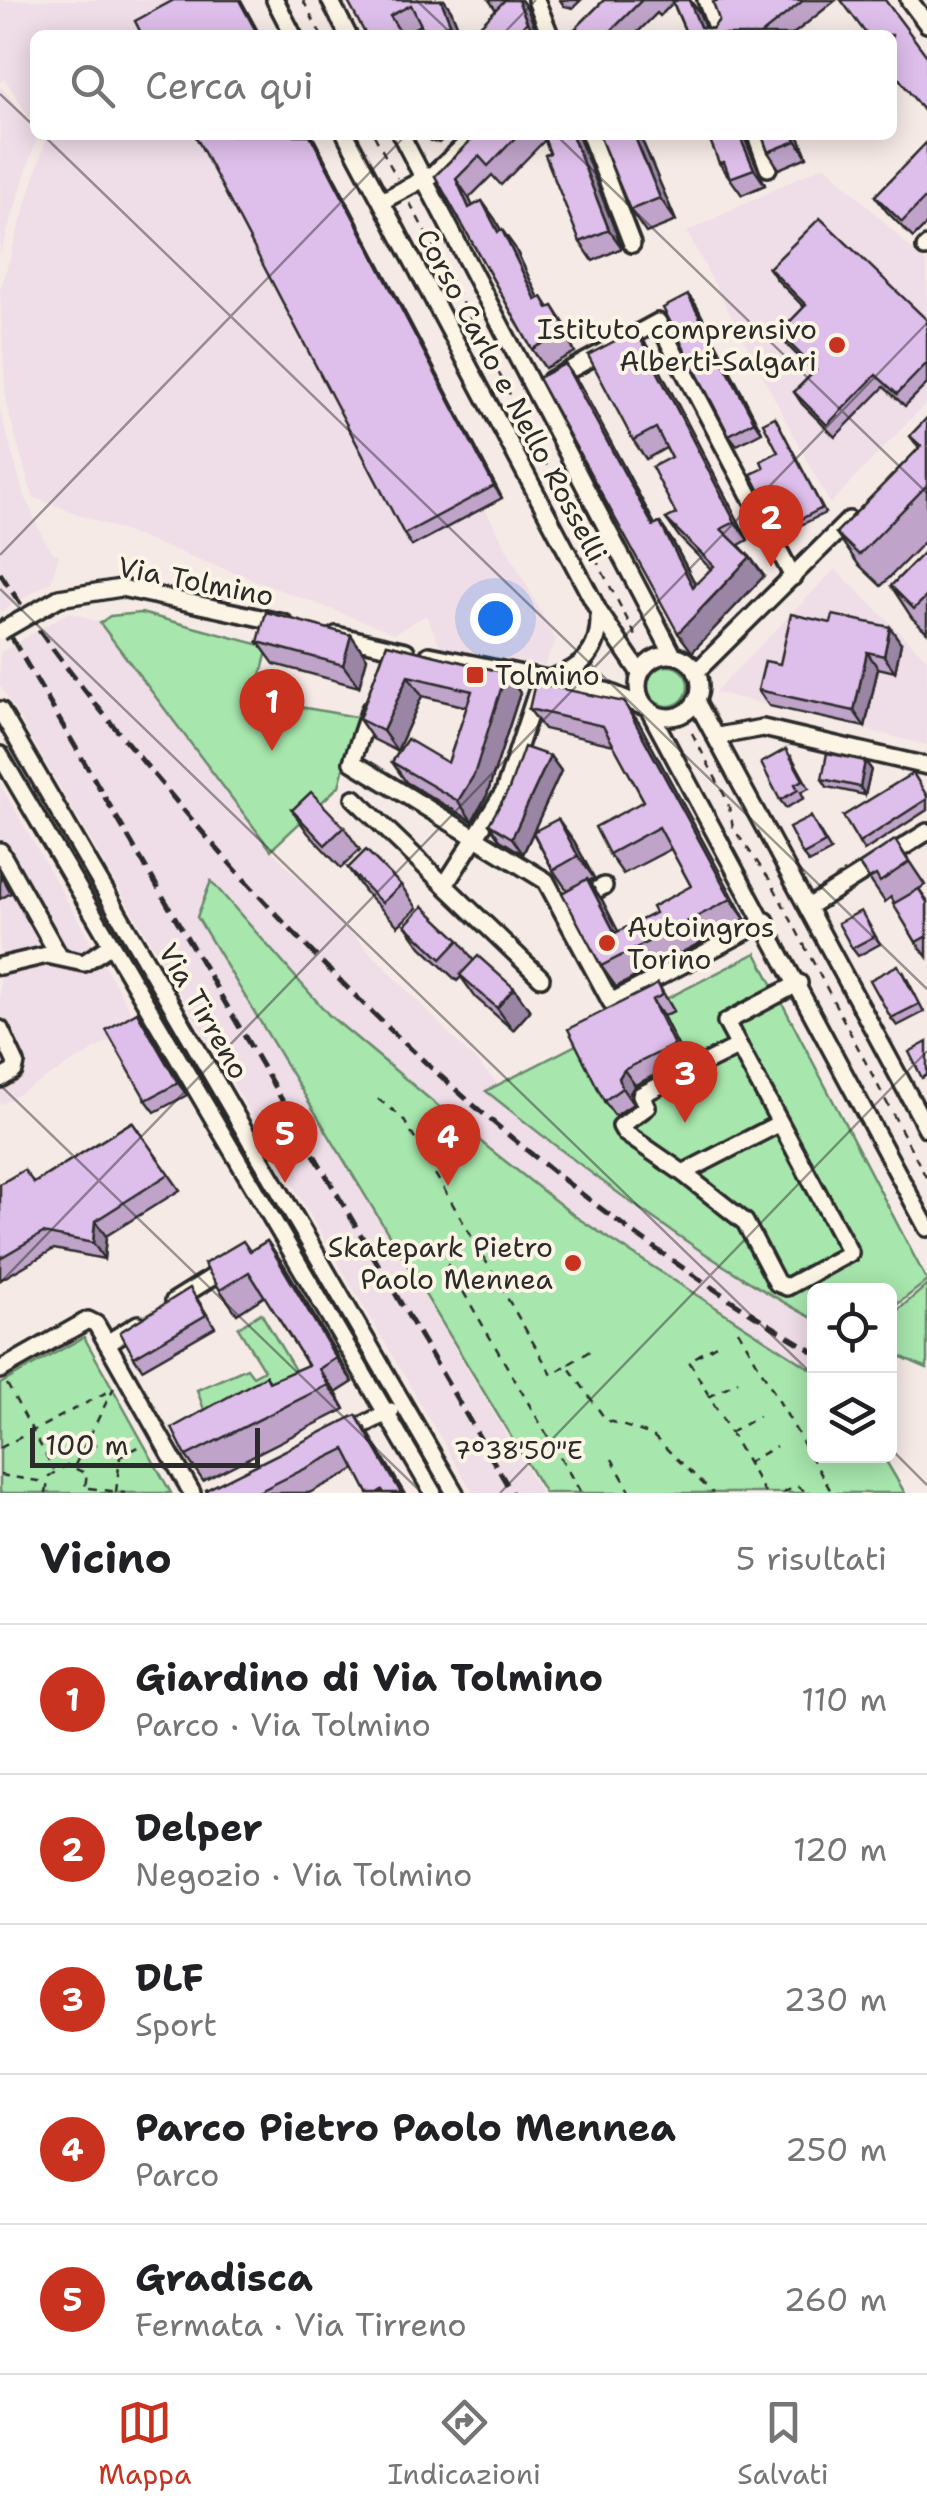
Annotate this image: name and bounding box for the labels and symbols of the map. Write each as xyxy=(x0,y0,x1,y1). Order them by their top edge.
street label: Corso Carlo e Nello Rosselli xyxy=(408,222,616,568)
place label: Istituto comprensivo Alberti-Salgari xyxy=(537,310,817,380)
marker: Istituto comprensivo Alberti-Salgari xyxy=(826,334,848,356)
pin: 2 xyxy=(738,484,804,567)
street label: Via Tolmino xyxy=(115,547,277,615)
your location xyxy=(470,593,521,644)
place label: Tolmino xyxy=(495,656,600,694)
marker: Tolmino xyxy=(464,664,486,686)
pin: 1 xyxy=(240,668,304,751)
place label: Autoingros Torino xyxy=(627,908,775,978)
marker: Autoingros Torino xyxy=(596,932,618,954)
street label: Via Tirreno xyxy=(150,936,258,1086)
pin: 3 xyxy=(652,1040,718,1123)
pin: 5 xyxy=(252,1100,318,1183)
pin: 4 xyxy=(416,1104,480,1186)
place label: Skatepark Pietro Paolo Mennea xyxy=(328,1228,553,1298)
marker: Skatepark Pietro Paolo Mennea xyxy=(562,1252,584,1274)
scale bar xyxy=(30,1423,260,1468)
text: 7°38'50"E xyxy=(453,1433,583,1467)

